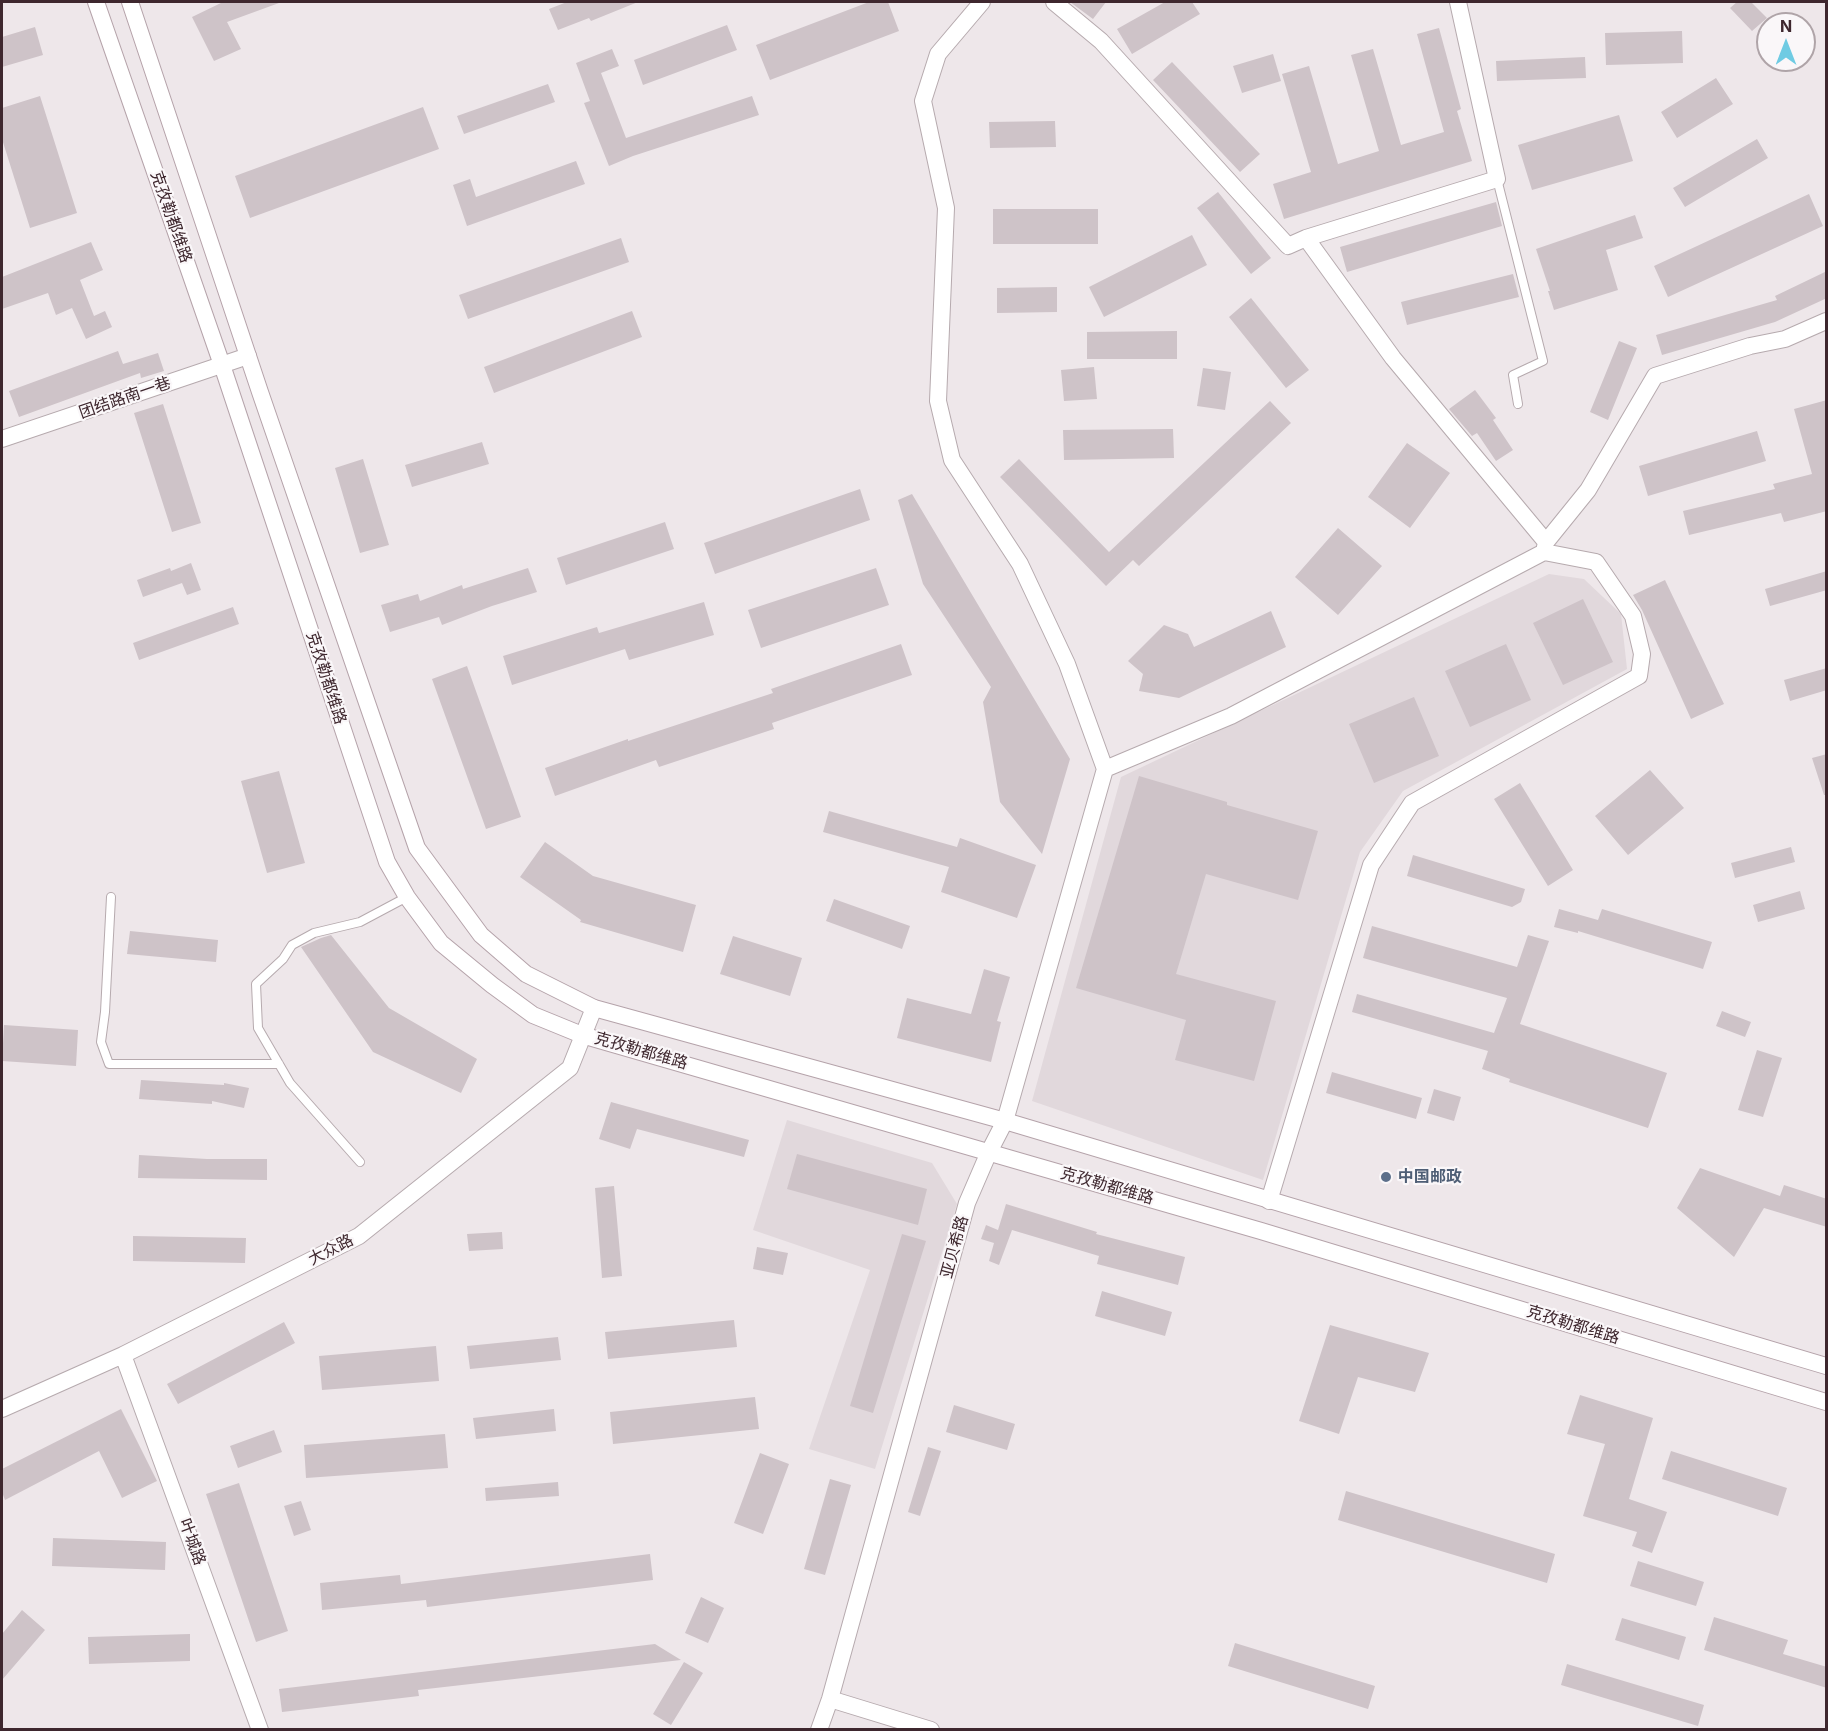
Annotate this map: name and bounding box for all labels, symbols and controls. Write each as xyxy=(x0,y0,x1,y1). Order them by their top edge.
north arrow xyxy=(1756,12,1816,72)
text: N xyxy=(1780,16,1792,36)
street label: 克孜勒都维路 xyxy=(146,168,196,266)
street label: 团结路南一巷 xyxy=(76,373,174,423)
street label: 克孜勒都维路 xyxy=(302,629,350,727)
street label: 克孜勒都维路 xyxy=(592,1029,690,1073)
street label: 克孜勒都维路 xyxy=(1058,1164,1156,1208)
place label: 中国邮政 xyxy=(1398,1167,1462,1187)
marker: 中国邮政 xyxy=(1379,1170,1393,1184)
street label: 亚贝希路 xyxy=(937,1214,973,1280)
street label: 大众路 xyxy=(305,1231,357,1269)
street label: 克孜勒都维路 xyxy=(1524,1302,1622,1348)
street label: 叶城路 xyxy=(175,1516,209,1568)

